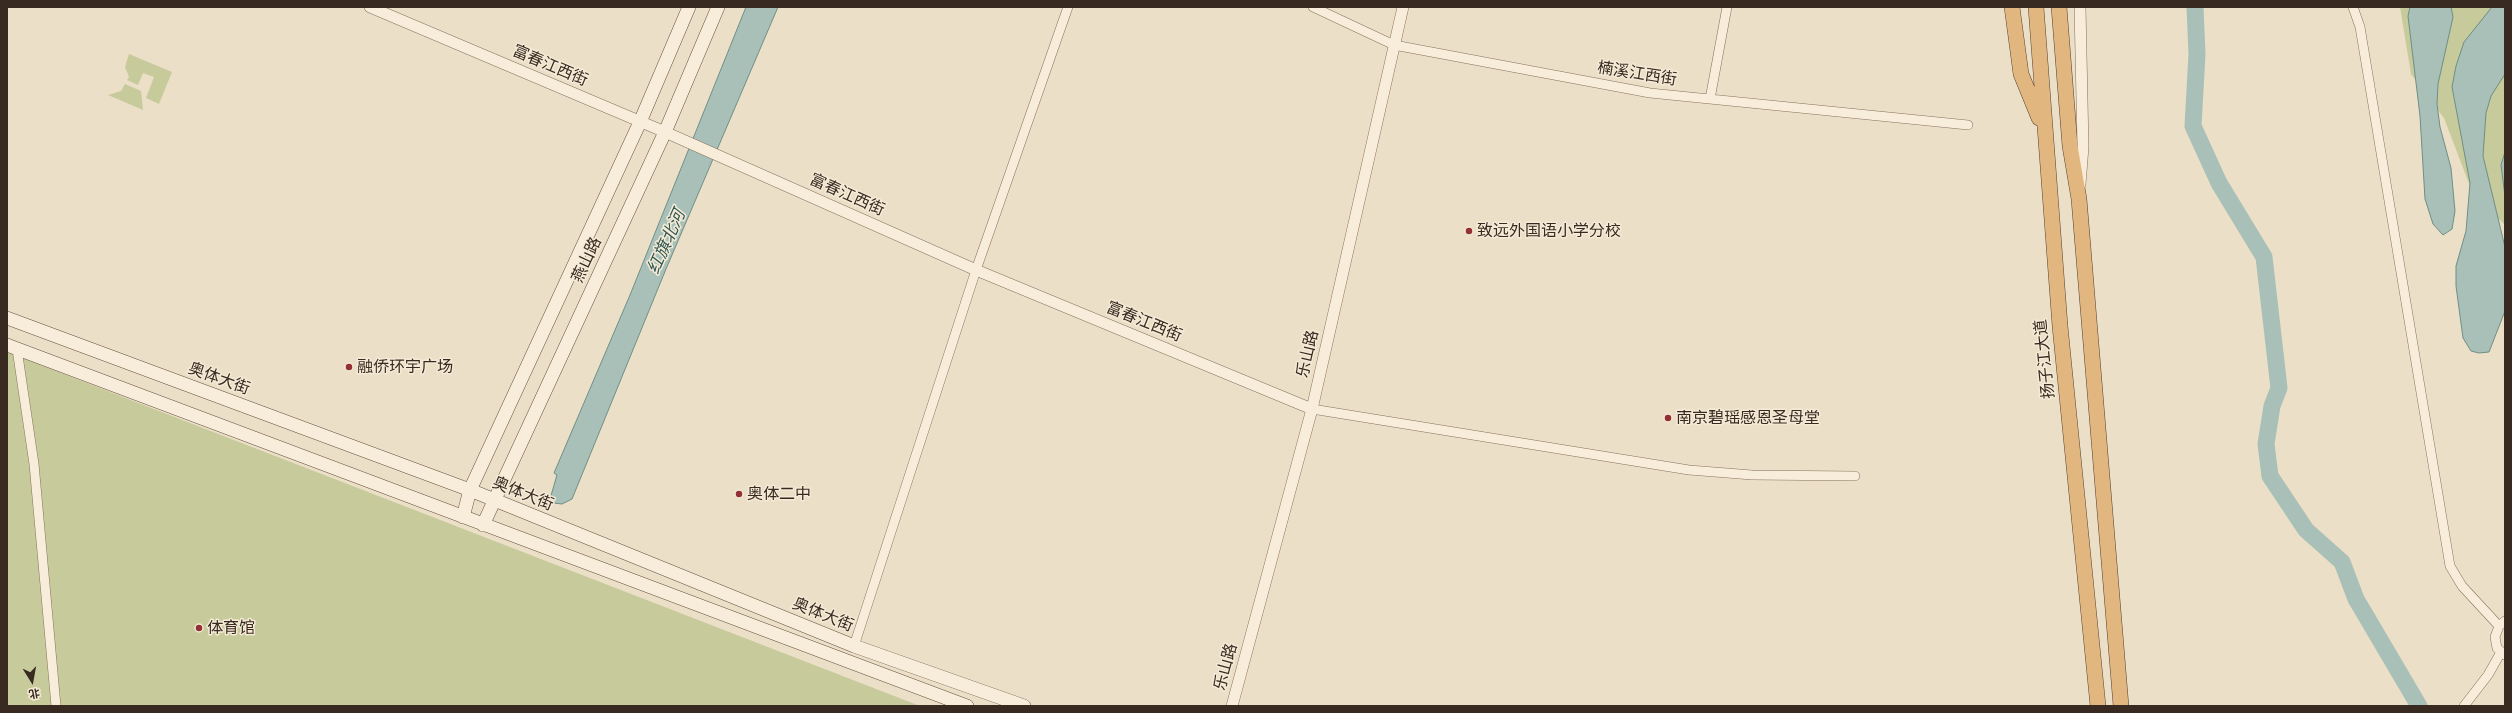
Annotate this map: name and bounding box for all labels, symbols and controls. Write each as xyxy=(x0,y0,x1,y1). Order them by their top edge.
street label: 富春江西街 xyxy=(509,42,591,90)
street label: 楠溪江西街 xyxy=(1596,58,1678,90)
street label: 富春江西街 xyxy=(807,170,887,220)
water label: 红旗北河 xyxy=(644,207,690,277)
place label: 致远外国语小学分校 xyxy=(1477,221,1621,241)
marker: 致远外国语小学分校 xyxy=(1464,226,1474,236)
street label: 燕山路 xyxy=(568,234,606,286)
street label: 富春江西街 xyxy=(1103,298,1185,346)
street label: 扬子江大道 xyxy=(2031,318,2059,400)
street label: 乐山路 xyxy=(1293,328,1323,380)
place label: 融侨环宇广场 xyxy=(357,357,453,377)
street label: 奥体大街 xyxy=(186,359,252,399)
marker: 融侨环宇广场 xyxy=(344,362,354,372)
place label: 南京碧瑶感恩圣母堂 xyxy=(1676,408,1820,428)
marker: 南京碧瑶感恩圣母堂 xyxy=(1663,413,1673,423)
street label: 奥体大街 xyxy=(490,473,556,515)
place label: 奥体二中 xyxy=(747,484,811,504)
marker: 奥体二中 xyxy=(734,489,744,499)
street label: 奥体大街 xyxy=(790,594,856,636)
place label: 体育馆 xyxy=(207,618,255,638)
marker: 体育馆 xyxy=(194,623,204,633)
street label: 乐山路 xyxy=(1211,641,1241,693)
north arrow xyxy=(12,661,52,701)
text: 北 xyxy=(28,686,41,701)

